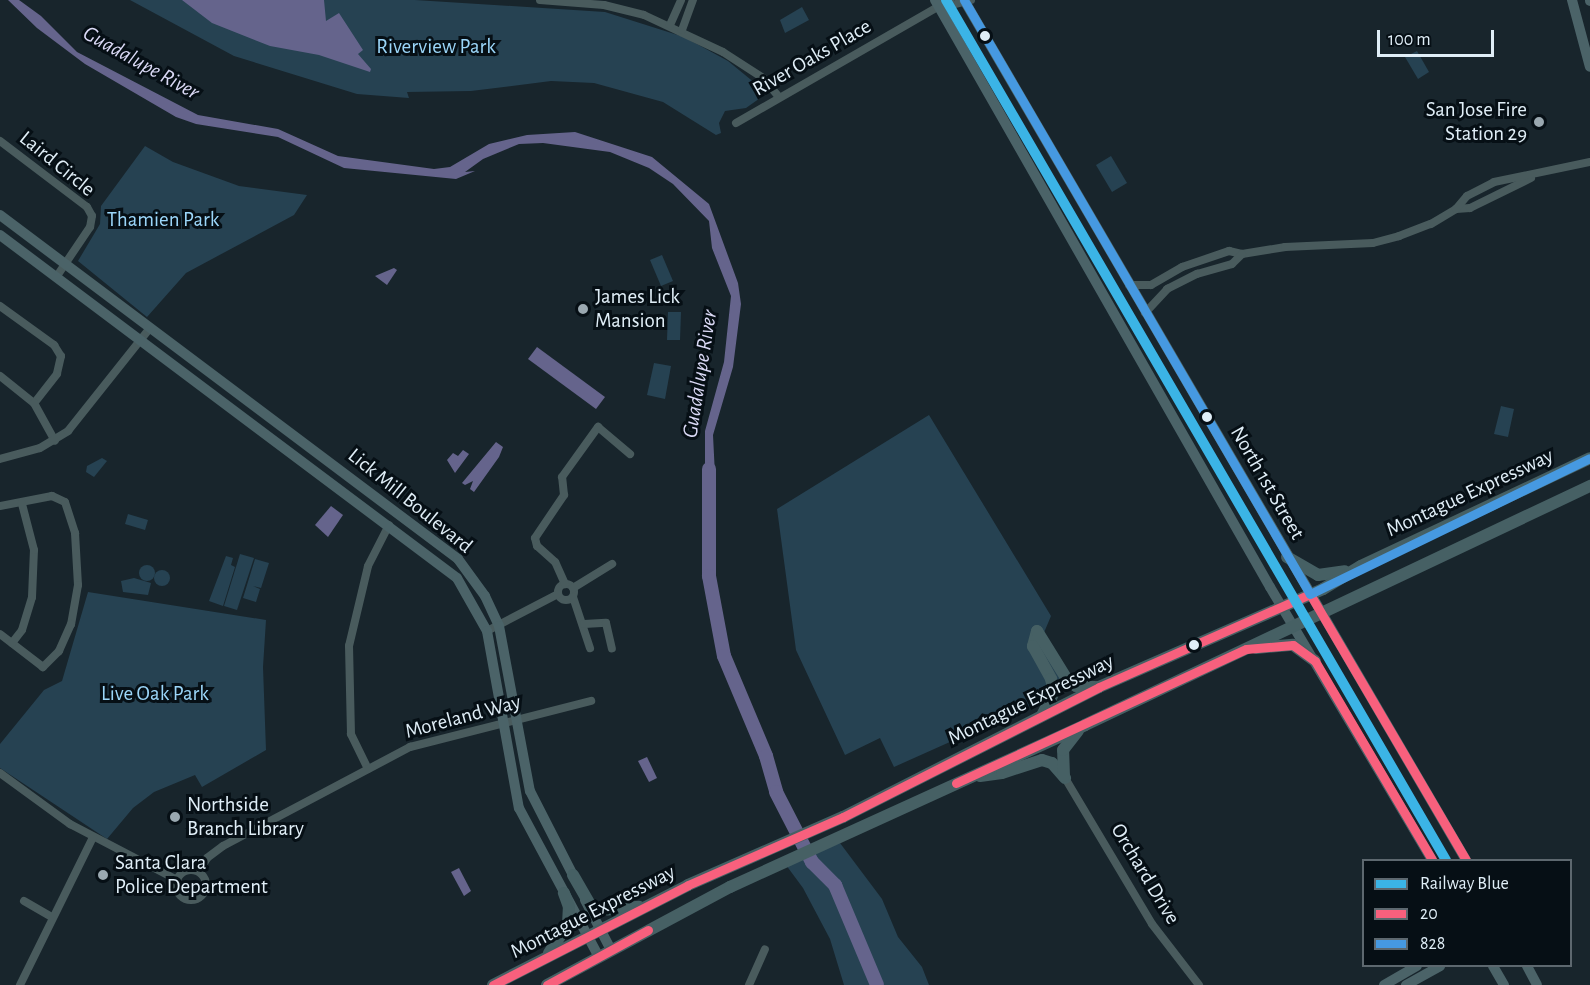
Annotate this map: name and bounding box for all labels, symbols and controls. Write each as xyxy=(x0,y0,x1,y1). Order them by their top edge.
street label: River Oaks Place xyxy=(748,14,876,102)
scale bar xyxy=(1380,18,1497,56)
water label: Guadalupe River xyxy=(78,20,204,106)
unlabelled marker xyxy=(979,30,991,42)
text: 100 m xyxy=(1388,31,1431,49)
park label: Riverview Park xyxy=(376,34,496,60)
place label: San Jose Fire Station 29 xyxy=(1426,97,1527,147)
marker: San Jose Fire Station 29 xyxy=(1532,115,1546,129)
street label: Laird Circle xyxy=(14,126,100,202)
park label: Thamien Park xyxy=(107,207,219,233)
place label: James Lick Mansion xyxy=(595,284,680,334)
marker: James Lick Mansion xyxy=(576,302,590,316)
water label: Guadalupe River xyxy=(677,308,723,440)
unlabelled marker xyxy=(1201,411,1213,423)
street label: North 1st Street xyxy=(1224,422,1310,544)
street label: Lick Mill Boulevard xyxy=(343,443,477,559)
street label: Montague Expressway xyxy=(1382,443,1558,543)
unlabelled marker xyxy=(1188,639,1200,651)
street label: Montague Expressway xyxy=(944,649,1118,751)
park label: Live Oak Park xyxy=(101,681,209,707)
street label: Moreland Way xyxy=(402,689,524,745)
place label: Northside Branch Library xyxy=(187,792,304,842)
marker: Northside Branch Library xyxy=(168,810,182,824)
street label: Orchard Drive xyxy=(1105,819,1185,929)
place label: Santa Clara Police Department xyxy=(115,850,268,900)
legend xyxy=(1362,859,1572,967)
street label: Montague Expressway xyxy=(506,860,680,964)
marker: Santa Clara Police Department xyxy=(96,868,110,882)
text: Railway Blue xyxy=(1420,875,1509,893)
text: 20 xyxy=(1420,905,1438,923)
text: 828 xyxy=(1420,935,1445,953)

